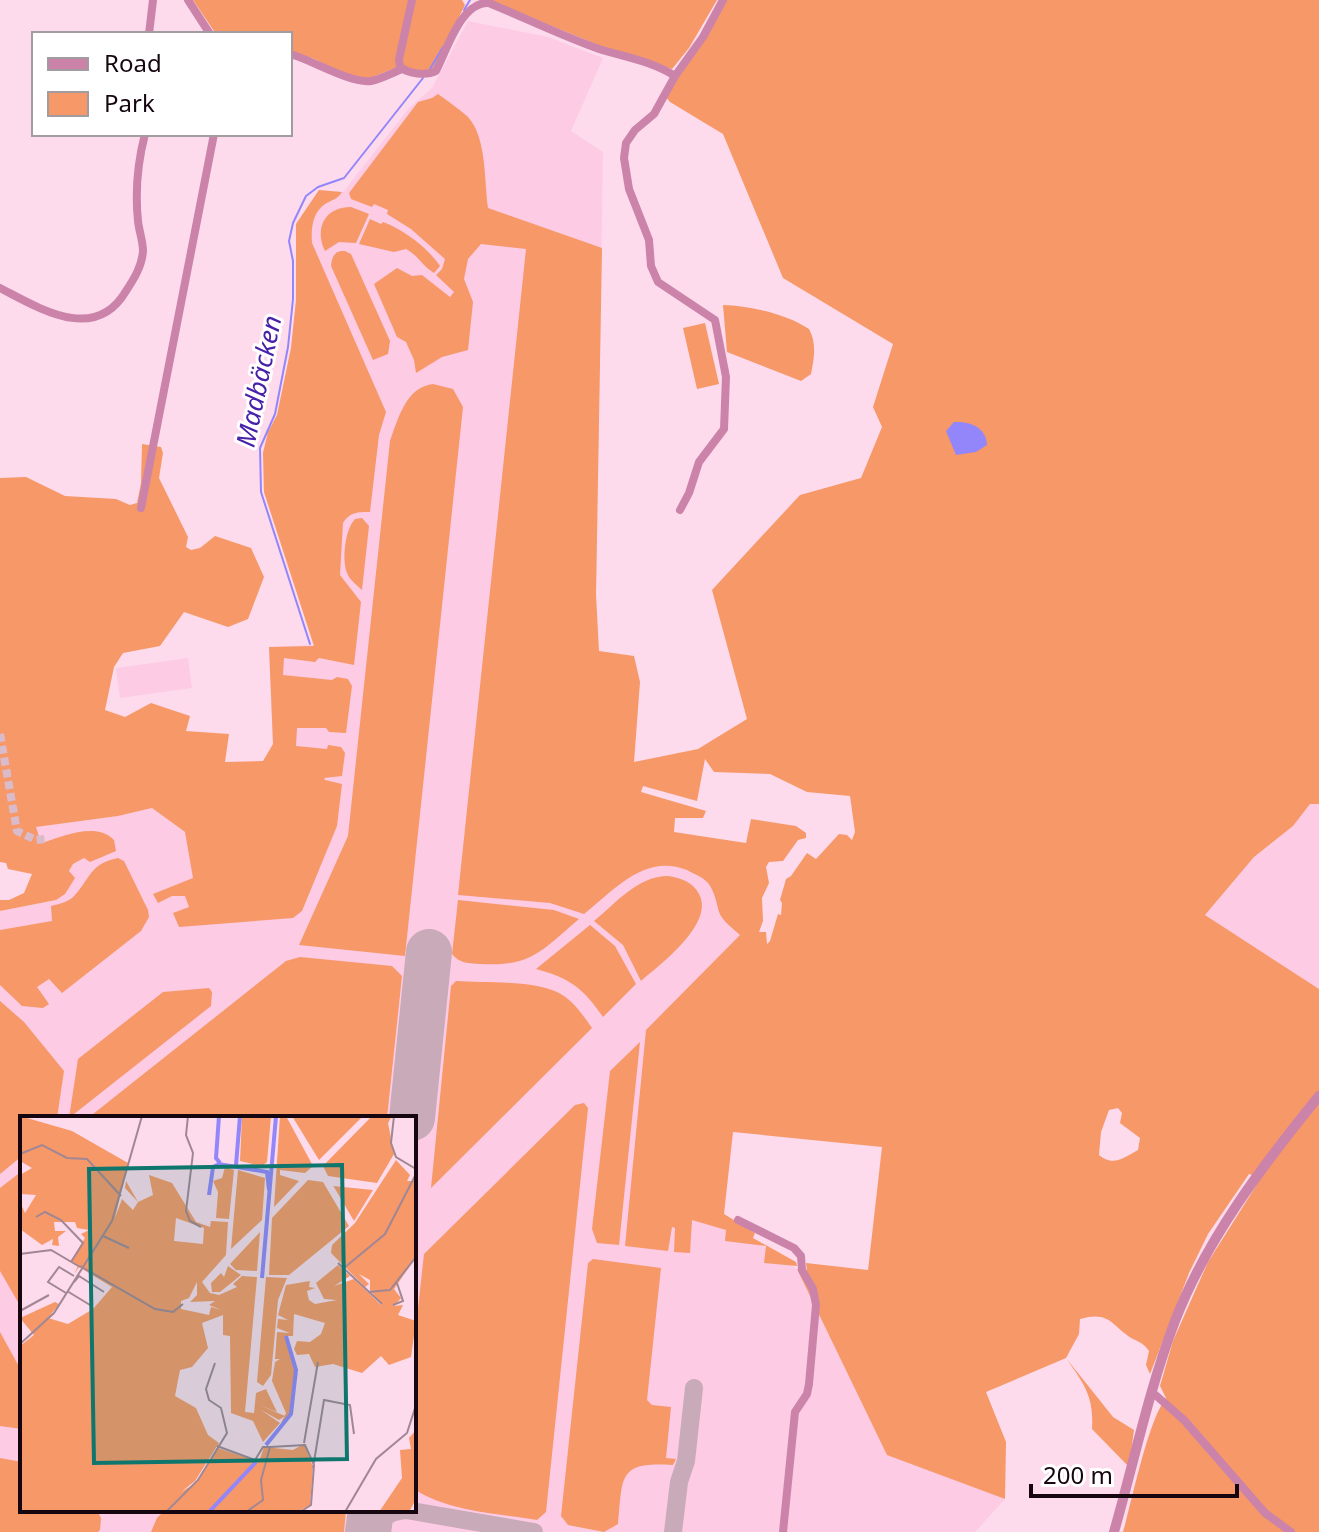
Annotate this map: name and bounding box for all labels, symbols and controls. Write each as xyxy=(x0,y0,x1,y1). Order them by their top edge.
legend xyxy=(32,32,292,136)
text: Road xyxy=(104,46,162,79)
text: Park xyxy=(104,86,155,119)
water label: Madbäcken xyxy=(226,312,290,450)
inset map xyxy=(20,1116,416,1512)
scale bar xyxy=(1031,1448,1237,1498)
text: 200 m xyxy=(1043,1458,1113,1491)

